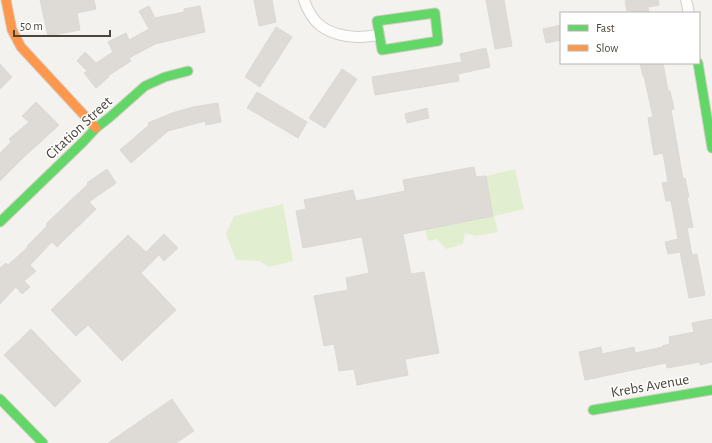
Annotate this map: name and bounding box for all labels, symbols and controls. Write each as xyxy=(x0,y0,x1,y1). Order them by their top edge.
scale bar xyxy=(14,12,110,38)
legend xyxy=(560,12,700,64)
text: 50 m xyxy=(20,20,43,32)
text: Fast xyxy=(596,22,615,34)
text: Slow xyxy=(596,42,618,54)
street label: Citation Street xyxy=(43,94,115,162)
street label: Krebs Avenue xyxy=(610,372,690,400)

